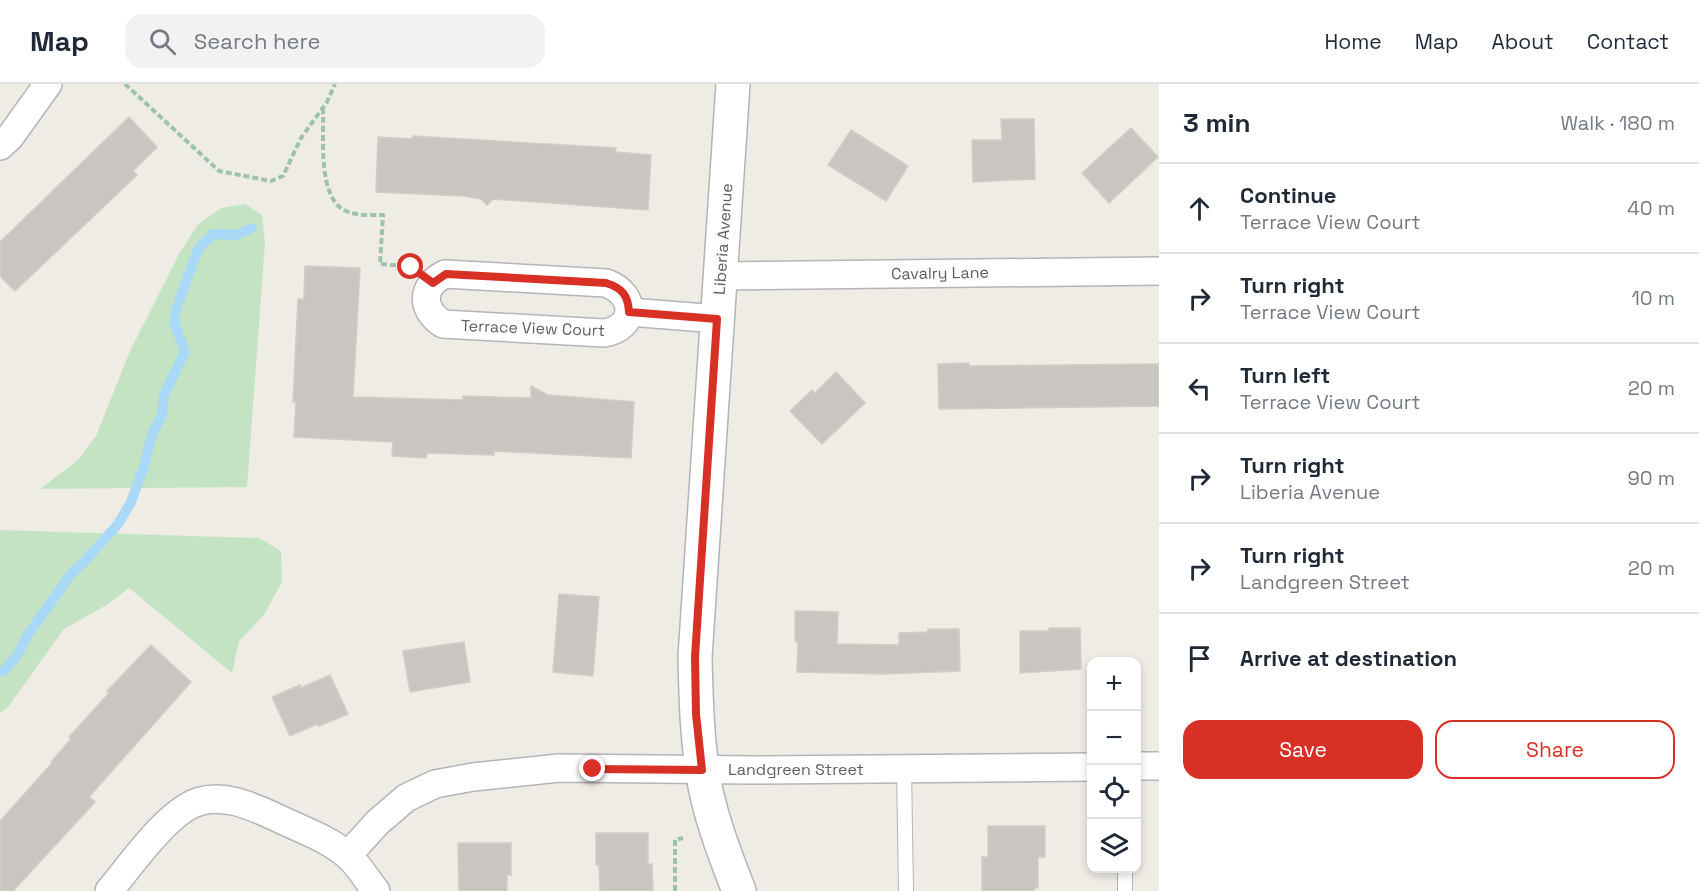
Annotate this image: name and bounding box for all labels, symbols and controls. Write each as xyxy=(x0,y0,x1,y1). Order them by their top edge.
search box xyxy=(125,14,545,68)
text: Map xyxy=(30,23,89,59)
icon: search xyxy=(146,25,179,58)
text: Search here xyxy=(194,27,321,55)
text: Home xyxy=(1324,28,1382,55)
text: Map xyxy=(1415,28,1459,55)
text: About xyxy=(1492,28,1554,55)
text: Contact xyxy=(1587,28,1669,55)
text: 3 min xyxy=(1183,106,1251,140)
text: Walk · 180 m xyxy=(1561,110,1675,136)
text: Continue xyxy=(1240,181,1336,209)
street label: Liberia Avenue xyxy=(709,182,737,296)
icon: ahead xyxy=(1183,192,1216,225)
text: 40 m xyxy=(1627,195,1675,221)
text: Terrace View Court xyxy=(1240,209,1421,235)
route start xyxy=(397,253,423,279)
street label: Cavalry Lane xyxy=(891,262,989,284)
text: Turn right xyxy=(1240,271,1345,299)
icon: right xyxy=(1183,282,1216,315)
text: 10 m xyxy=(1631,285,1675,311)
text: Terrace View Court xyxy=(1240,299,1421,325)
street label: Terrace View Court xyxy=(460,315,606,341)
text: Turn left xyxy=(1240,361,1330,389)
icon: left xyxy=(1183,372,1216,405)
text: 20 m xyxy=(1628,375,1675,401)
text: Terrace View Court xyxy=(1240,389,1421,415)
text: Turn right xyxy=(1240,451,1345,479)
icon: right xyxy=(1183,462,1216,495)
text: 90 m xyxy=(1628,465,1675,491)
text: Liberia Avenue xyxy=(1240,479,1380,505)
text: Turn right xyxy=(1240,541,1345,569)
icon: right xyxy=(1183,552,1216,585)
text: 20 m xyxy=(1628,555,1675,581)
text: Landgreen Street xyxy=(1240,569,1410,595)
icon: arrive xyxy=(1183,642,1216,675)
text: Arrive at destination xyxy=(1240,644,1457,672)
map controls xyxy=(1087,657,1141,873)
button: + xyxy=(1087,657,1141,711)
button: − xyxy=(1087,711,1141,765)
button: Save xyxy=(1183,720,1423,779)
button: Share xyxy=(1435,720,1675,779)
route end xyxy=(579,755,605,781)
street label: Landgreen Street xyxy=(728,759,864,780)
button: locate xyxy=(1087,765,1141,819)
button: layers xyxy=(1087,819,1141,873)

